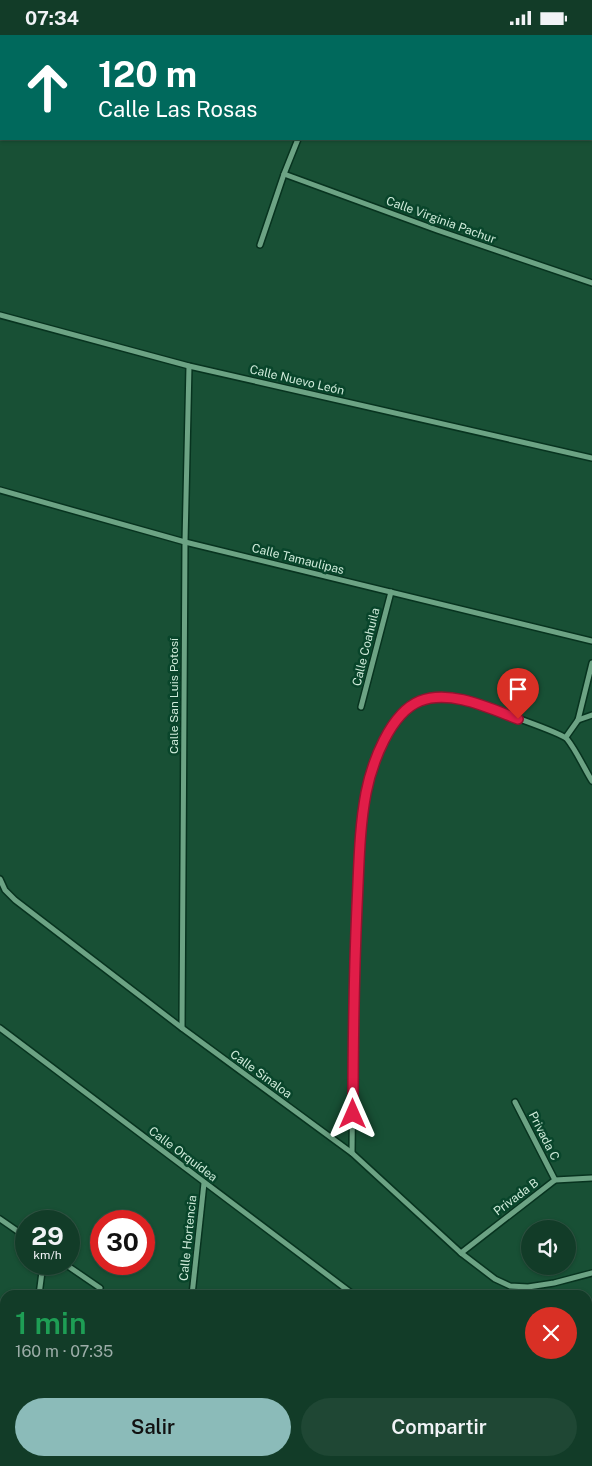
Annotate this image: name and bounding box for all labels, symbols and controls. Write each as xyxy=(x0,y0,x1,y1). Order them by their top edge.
text: 07:34 xyxy=(25,7,79,29)
text: 120 m xyxy=(98,54,197,95)
icon: ahead xyxy=(15,55,80,120)
text: Calle Las Rosas xyxy=(98,96,257,122)
street label: Calle Virginia Pachur xyxy=(384,194,498,246)
street label: Calle Nuevo León xyxy=(248,362,346,398)
street label: Calle Tamaulipas xyxy=(250,541,346,577)
street label: Calle Coahuila xyxy=(350,606,382,688)
street label: Calle San Luis Potosí xyxy=(167,637,181,754)
pin xyxy=(497,668,539,719)
icon: arrive xyxy=(504,675,532,703)
street label: Calle Sinaloa xyxy=(228,1047,294,1101)
position arrow xyxy=(326,1087,378,1139)
street label: Privada C xyxy=(526,1109,562,1163)
street label: Calle Orquídea xyxy=(146,1124,220,1184)
street label: Privada B xyxy=(491,1176,541,1218)
street label: Calle Hortencia xyxy=(177,1195,199,1281)
speed limit sign: 30 xyxy=(90,1210,155,1275)
map controls xyxy=(521,1220,576,1275)
button: sound xyxy=(521,1220,576,1275)
text: 29 xyxy=(31,1221,64,1251)
text: km/h xyxy=(33,1248,62,1262)
text: 1 min xyxy=(15,1305,86,1341)
button: close xyxy=(525,1307,577,1359)
text: 160 m · 07:35 xyxy=(15,1342,113,1361)
button: Salir xyxy=(15,1398,291,1456)
button: Compartir xyxy=(301,1398,577,1456)

